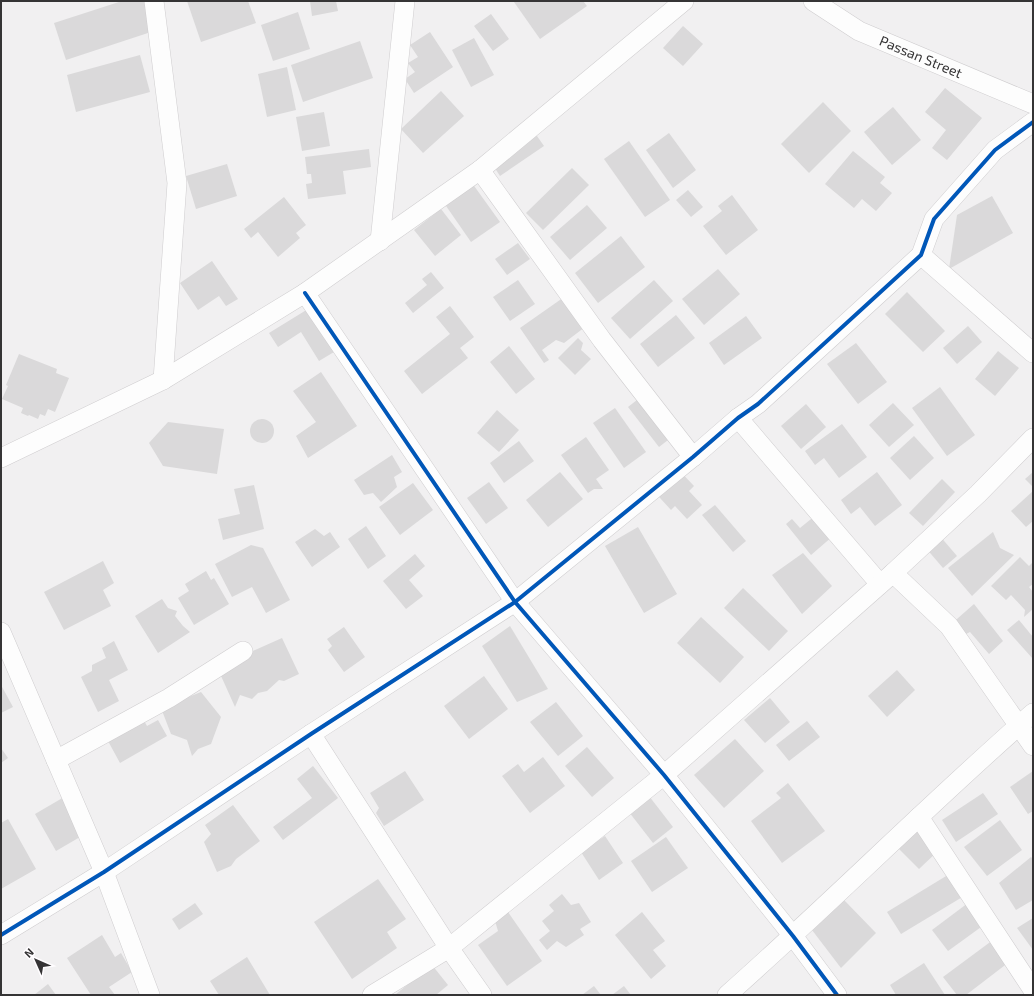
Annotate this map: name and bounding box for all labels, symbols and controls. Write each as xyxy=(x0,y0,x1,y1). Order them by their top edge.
street label: Passan Street xyxy=(877,32,965,81)
north arrow xyxy=(16,940,56,980)
text: N xyxy=(21,945,36,960)

